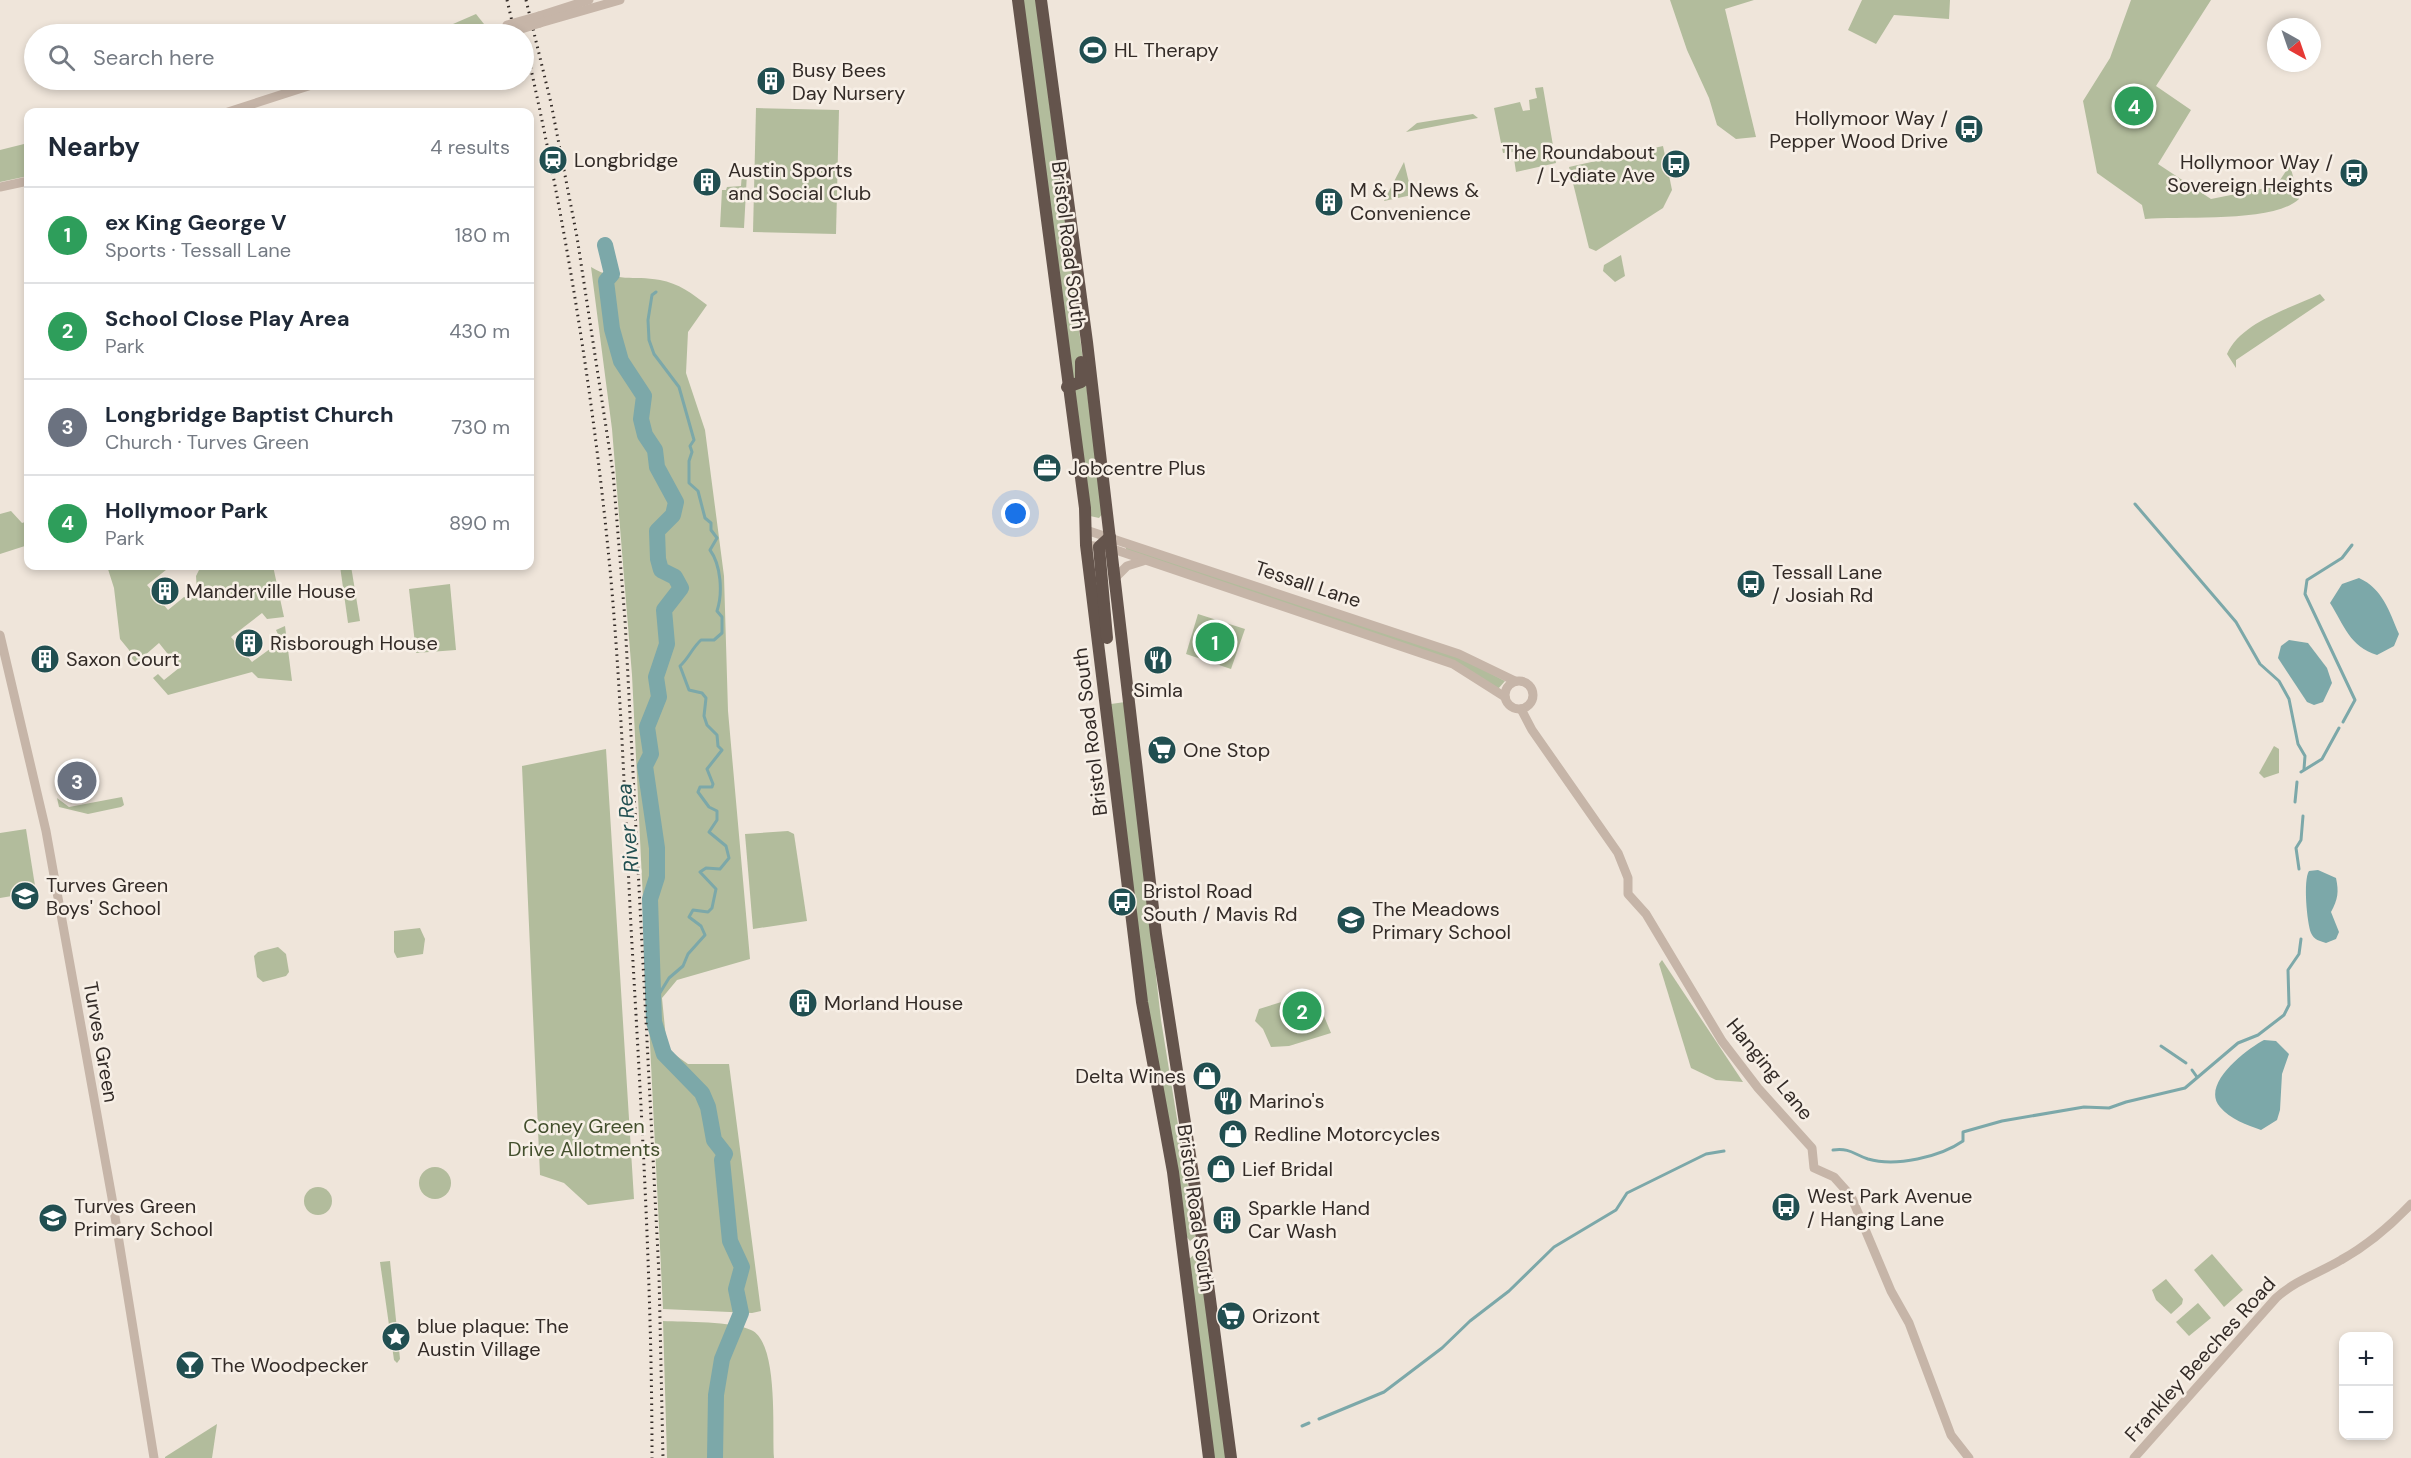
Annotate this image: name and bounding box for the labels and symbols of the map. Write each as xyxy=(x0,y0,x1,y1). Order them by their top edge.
north arrow xyxy=(2267,18,2321,72)
sports icon: HL Therapy xyxy=(1077,34,1109,66)
place label: HL Therapy xyxy=(1114,37,1219,63)
place label: Busy Bees Day Nursery xyxy=(792,57,905,106)
building icon: Busy Bees Day Nursery xyxy=(755,65,787,97)
pin: 4 xyxy=(2114,84,2154,128)
place label: Hollymoor Way / Pepper Wood Drive xyxy=(1769,105,1948,154)
bus stop icon: Hollymoor Way / Pepper Wood Drive xyxy=(1953,113,1985,145)
place label: The Roundabout / Lydiate Ave xyxy=(1502,139,1655,188)
station icon: Longbridge xyxy=(537,144,569,176)
place label: Longbridge xyxy=(574,147,678,173)
bus stop icon: The Roundabout / Lydiate Ave xyxy=(1660,148,1692,180)
place label: Hollymoor Way / Sovereign Heights xyxy=(2167,149,2333,198)
place label: Austin Sports and Social Club xyxy=(728,157,871,206)
bus stop icon: Hollymoor Way / Sovereign Heights xyxy=(2338,157,2370,189)
street label: Bristol Road South xyxy=(1046,159,1092,331)
building icon: Austin Sports and Social Club xyxy=(691,166,723,198)
place label: M & P News & Convenience xyxy=(1350,177,1479,226)
building icon: M & P News & Convenience xyxy=(1313,186,1345,218)
office icon: Jobcentre Plus xyxy=(1031,452,1063,484)
place label: Jobcentre Plus xyxy=(1068,455,1206,481)
your location xyxy=(1001,499,1030,528)
street label: Tessall Lane xyxy=(1252,555,1364,613)
place label: Tessall Lane / Josiah Rd xyxy=(1772,559,1882,608)
bus stop icon: Tessall Lane / Josiah Rd xyxy=(1735,568,1767,600)
building icon: Manderville House xyxy=(149,575,181,607)
place label: Manderville House xyxy=(186,578,356,604)
pin: 1 xyxy=(1196,620,1234,664)
building icon: Risborough House xyxy=(233,627,265,659)
place label: Risborough House xyxy=(270,630,438,656)
building icon: Saxon Court xyxy=(29,643,61,675)
restaurant icon: Simla xyxy=(1142,644,1174,676)
place label: Saxon Court xyxy=(66,646,180,672)
street label: Bristol Road South xyxy=(1067,646,1113,818)
place label: Simla xyxy=(1133,677,1183,703)
supermarket icon: One Stop xyxy=(1146,734,1178,766)
place label: One Stop xyxy=(1183,737,1270,763)
pin: 3 xyxy=(58,758,97,804)
water label: River Rea xyxy=(610,782,646,874)
place label: Turves Green Boys' School xyxy=(46,872,168,921)
place label: Bristol Road South / Mavis Rd xyxy=(1143,878,1298,927)
school or university icon: Turves Green Boys' School xyxy=(9,880,41,912)
bus stop icon: Bristol Road South / Mavis Rd xyxy=(1106,886,1138,918)
place label: The Meadows Primary School xyxy=(1372,896,1511,945)
school or university icon: The Meadows Primary School xyxy=(1335,904,1367,936)
street label: Turves Green xyxy=(78,980,124,1104)
building icon: Morland House xyxy=(787,987,819,1019)
pin: 2 xyxy=(1282,988,1322,1034)
place label: Morland House xyxy=(824,990,963,1016)
street label: Hanging Lane xyxy=(1721,1013,1819,1125)
shop icon: Delta Wines xyxy=(1191,1060,1223,1092)
place label: Delta Wines xyxy=(1075,1063,1186,1089)
restaurant icon: Marino's xyxy=(1212,1085,1244,1117)
place label: Marino's xyxy=(1249,1088,1325,1114)
park label: Coney Green Drive Allotments xyxy=(508,1113,660,1162)
shop icon: Redline Motorcycles xyxy=(1217,1118,1249,1150)
place label: Redline Motorcycles xyxy=(1254,1121,1440,1147)
street label: Bristol Road South xyxy=(1171,1122,1221,1294)
shop icon: Lief Bridal xyxy=(1205,1153,1237,1185)
place label: Lief Bridal xyxy=(1242,1156,1333,1182)
place label: West Park Avenue / Hanging Lane xyxy=(1807,1183,1972,1232)
bus stop icon: West Park Avenue / Hanging Lane xyxy=(1770,1191,1802,1223)
place label: Turves Green Primary School xyxy=(74,1193,213,1242)
place label: Sparkle Hand Car Wash xyxy=(1248,1195,1370,1244)
school or university icon: Turves Green Primary School xyxy=(37,1202,69,1234)
building icon: Sparkle Hand Car Wash xyxy=(1211,1204,1243,1236)
street label: Frankley Beeches Road xyxy=(2119,1271,2281,1447)
supermarket icon: Orizont xyxy=(1215,1300,1247,1332)
place label: Orizont xyxy=(1252,1303,1320,1329)
place label: blue plaque: The Austin Village xyxy=(417,1313,569,1362)
place icon: blue plaque: The Austin Village xyxy=(380,1321,412,1353)
bar icon: The Woodpecker xyxy=(174,1349,206,1381)
place label: The Woodpecker xyxy=(211,1352,368,1378)

